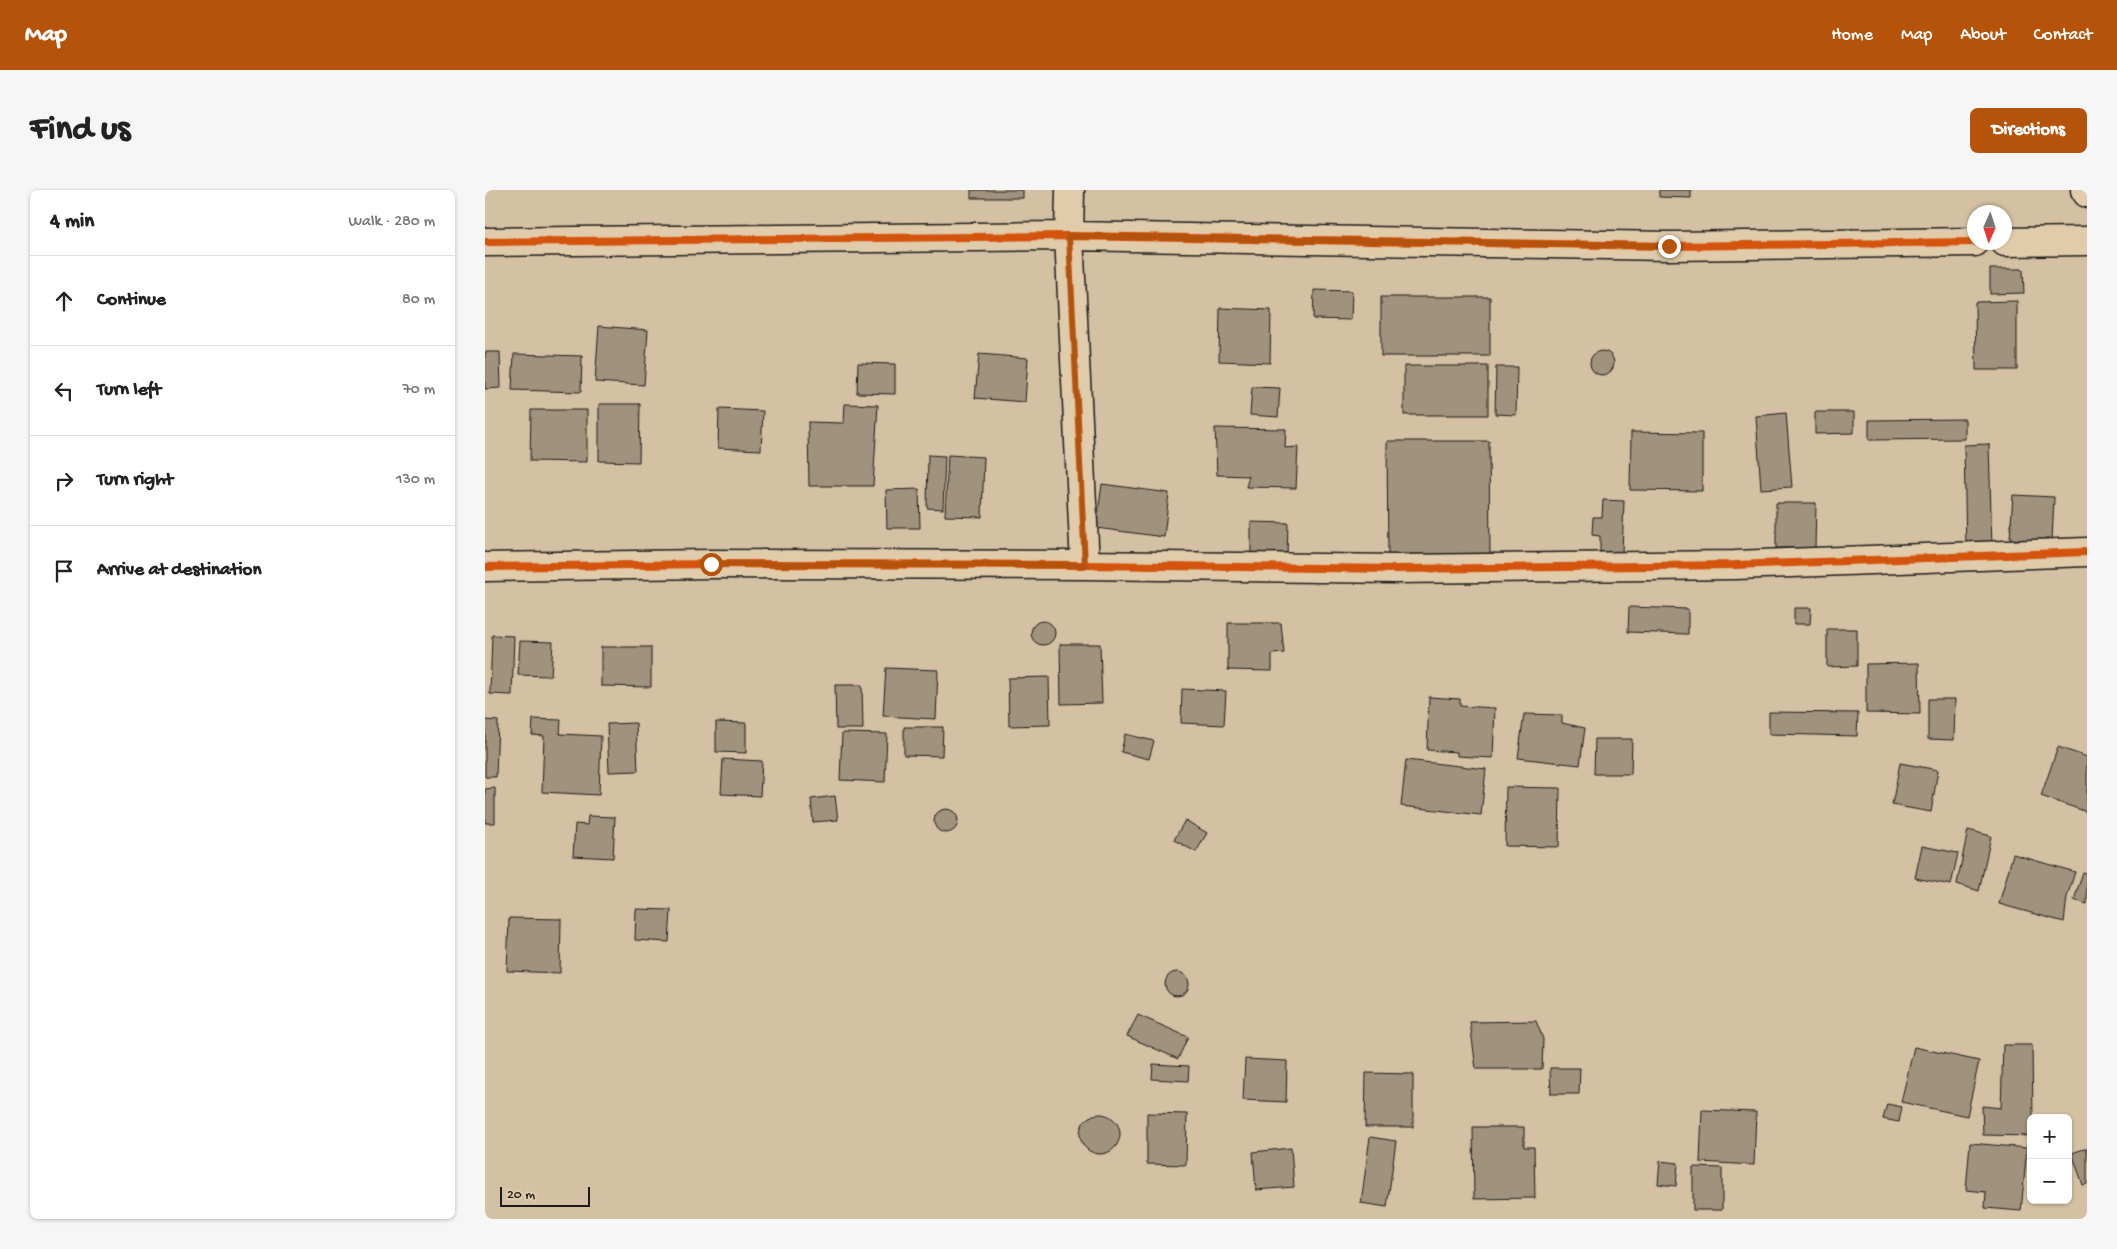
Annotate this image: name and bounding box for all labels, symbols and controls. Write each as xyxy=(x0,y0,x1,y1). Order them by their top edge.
text: Map xyxy=(25,21,67,50)
text: Home xyxy=(1831,25,1873,46)
text: Map xyxy=(1901,25,1932,46)
text: About xyxy=(1960,25,2006,46)
text: Contact xyxy=(2034,25,2092,46)
button: Directions xyxy=(1970,108,2087,153)
text: Find us xyxy=(30,110,130,151)
north arrow xyxy=(1967,205,2012,250)
text: 4 min xyxy=(50,210,94,235)
text: Walk · 280 m xyxy=(348,213,435,232)
route end xyxy=(1658,235,1681,258)
icon: ahead xyxy=(50,287,78,315)
text: Continue xyxy=(97,289,166,312)
text: 80 m xyxy=(402,291,435,310)
icon: left xyxy=(50,377,78,405)
text: Turn left xyxy=(97,379,161,402)
text: 70 m xyxy=(402,381,435,400)
icon: right xyxy=(50,467,78,495)
text: Turn right xyxy=(97,469,173,492)
text: 130 m xyxy=(396,471,435,490)
route start xyxy=(700,553,723,576)
icon: arrive xyxy=(50,557,78,585)
text: Arrive at destination xyxy=(97,559,261,582)
map controls xyxy=(2027,1114,2072,1204)
button: + xyxy=(2027,1114,2072,1159)
button: − xyxy=(2027,1159,2072,1204)
scale bar xyxy=(500,1184,590,1207)
text: 20 m xyxy=(507,1187,535,1204)

